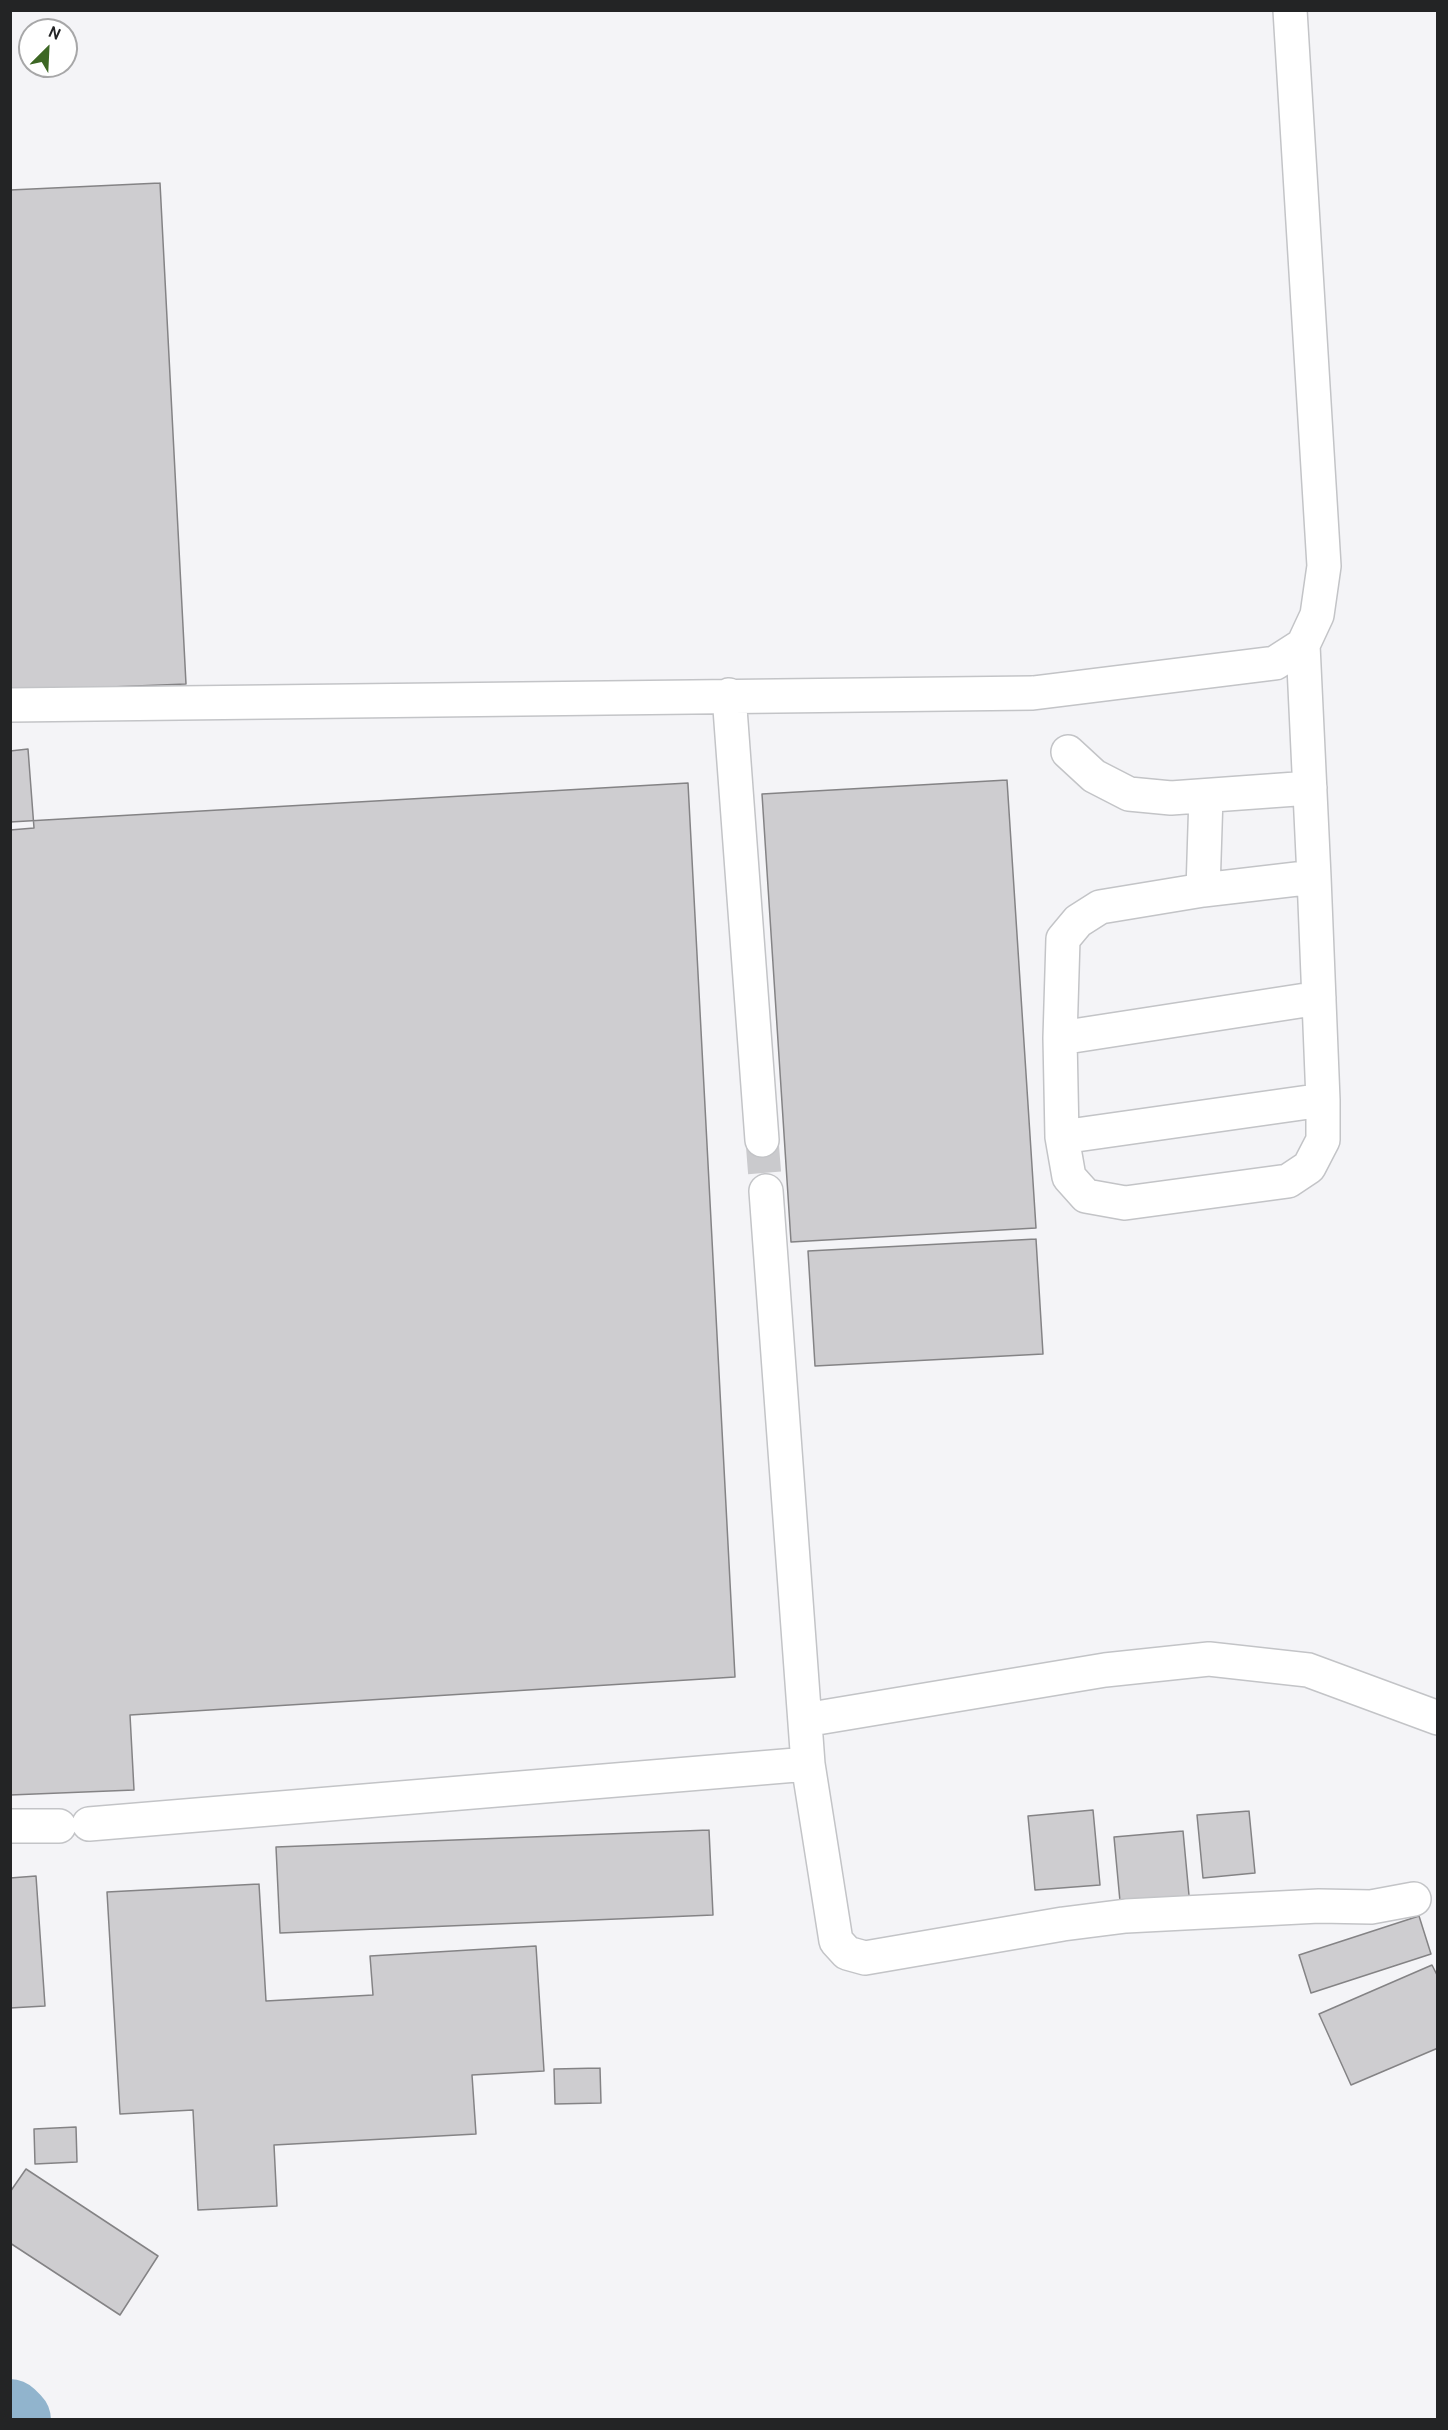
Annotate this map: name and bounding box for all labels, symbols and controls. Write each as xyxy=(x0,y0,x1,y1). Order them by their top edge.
north arrow xyxy=(18,18,78,78)
text: N xyxy=(46,22,64,44)

